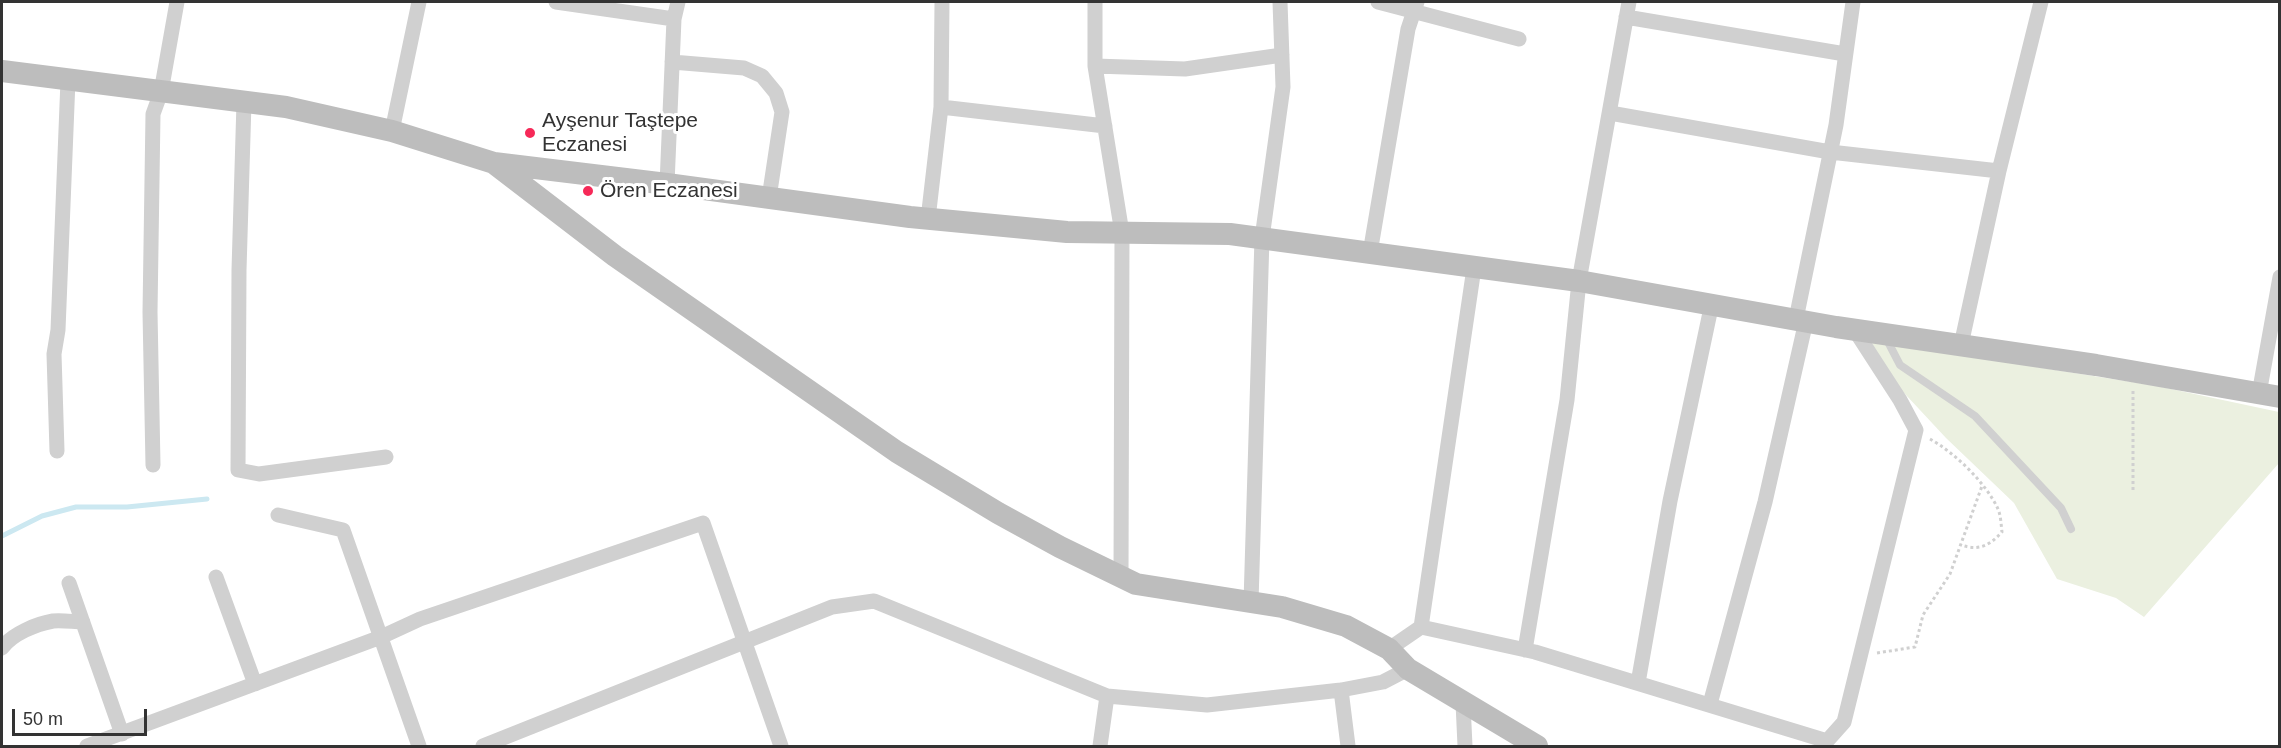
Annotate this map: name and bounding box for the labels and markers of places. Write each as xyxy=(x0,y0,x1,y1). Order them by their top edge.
place label: Ayşenur Taştepe Eczanesi xyxy=(542,108,698,158)
marker: Ayşenur Taştepe Eczanesi xyxy=(523,126,537,140)
place label: Ören Eczanesi xyxy=(600,178,738,204)
marker: Ören Eczanesi xyxy=(581,184,595,198)

